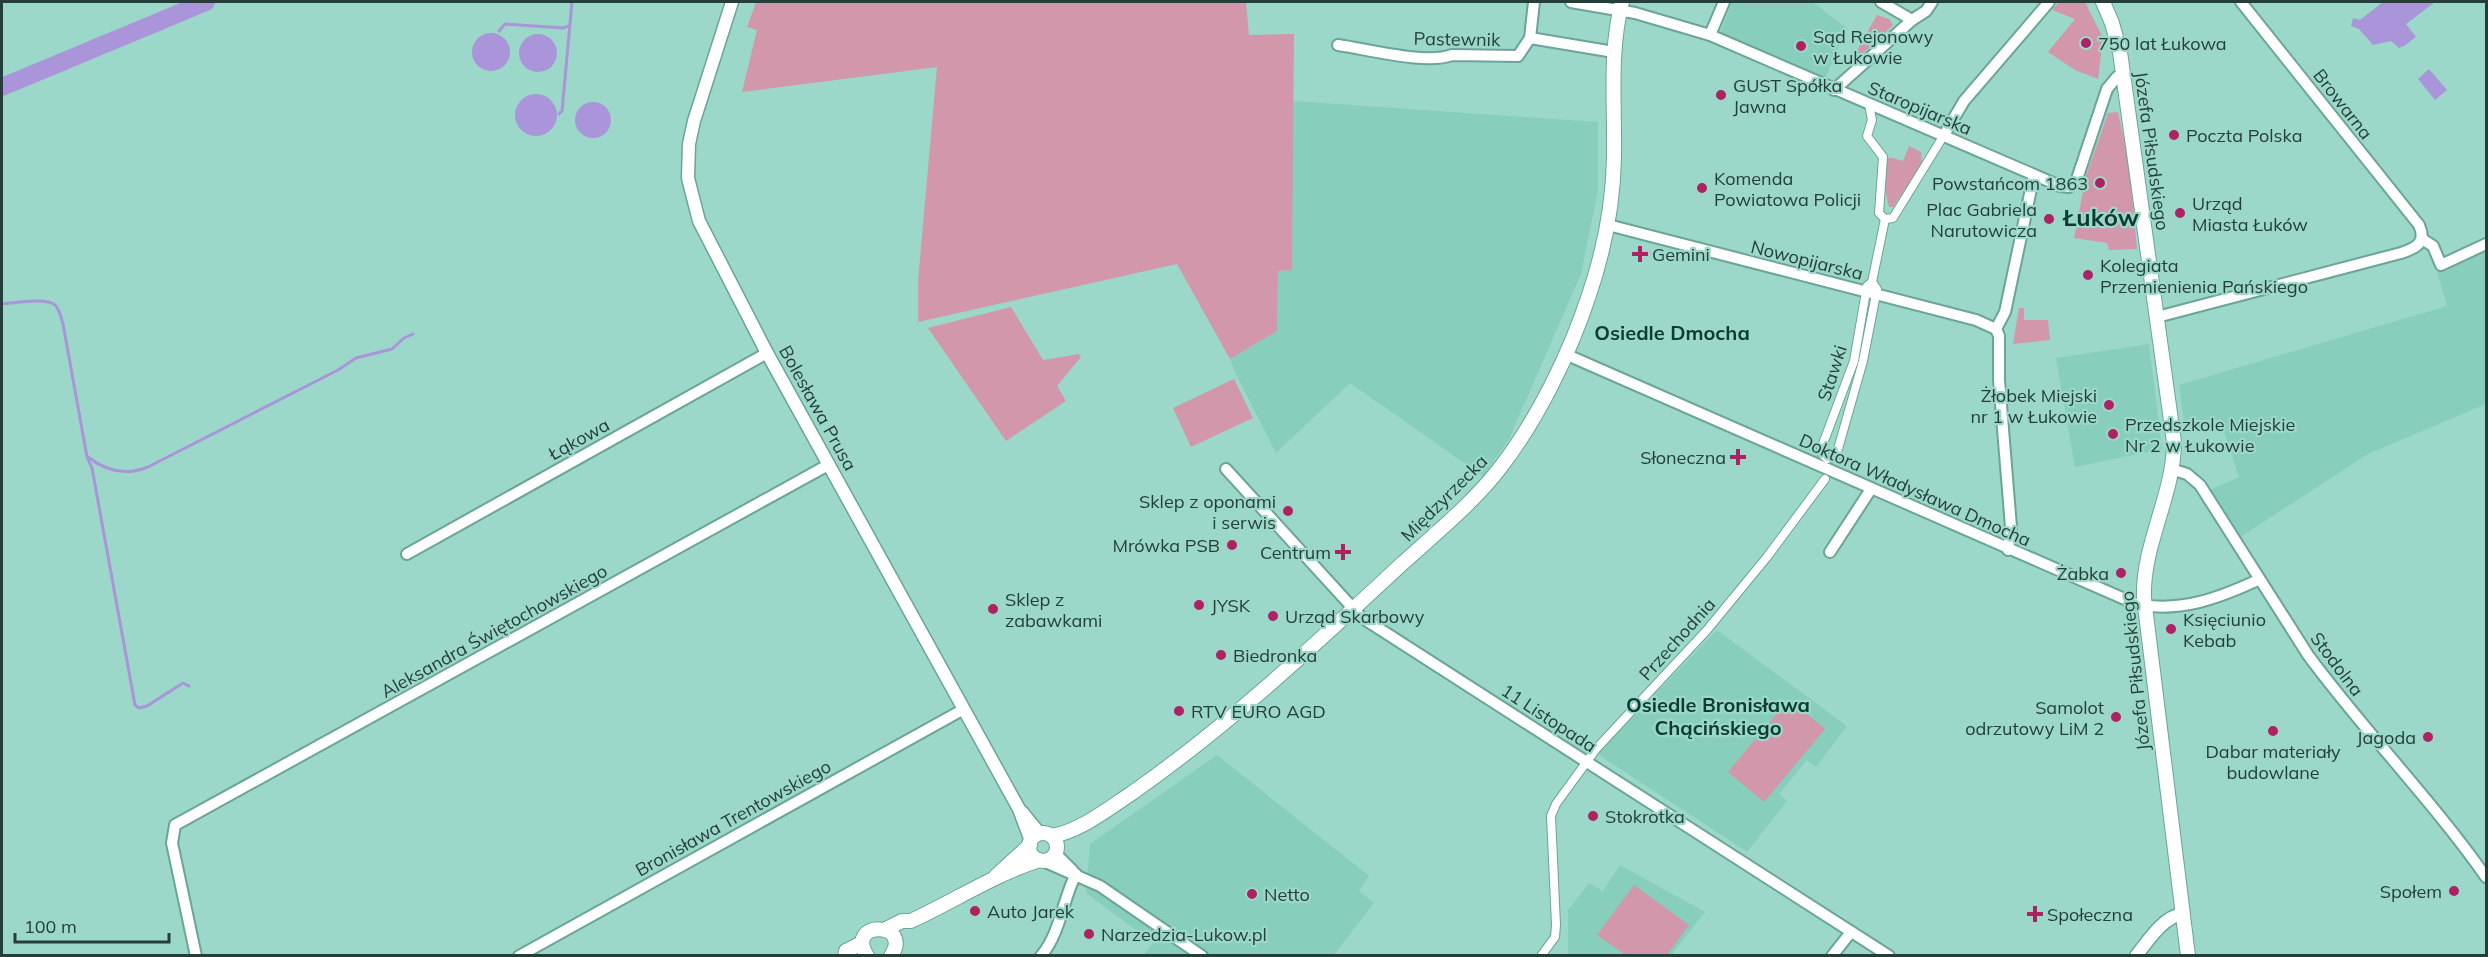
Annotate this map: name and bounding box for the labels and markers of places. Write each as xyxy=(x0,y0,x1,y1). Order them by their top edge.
place label: Sąd Rejonowy w Łukowie xyxy=(1813,25,1934,69)
place label: 750 lat Łukowa xyxy=(2098,32,2227,55)
marker: 750 lat Łukowa xyxy=(2079,36,2093,50)
marker: Sąd Rejonowy w Łukowie xyxy=(1794,39,1808,53)
place label: GUST Spółka Jawna xyxy=(1733,74,1842,118)
marker: GUST Spółka Jawna xyxy=(1714,88,1728,102)
place label: Poczta Polska xyxy=(2186,124,2302,147)
marker: Poczta Polska xyxy=(2167,128,2181,142)
place label: Komenda Powiatowa Policji xyxy=(1714,167,1861,211)
place label: Powstańcom 1863 xyxy=(1932,172,2088,195)
marker: Powstańcom 1863 xyxy=(2093,176,2107,190)
marker: Komenda Powiatowa Policji xyxy=(1695,181,1709,195)
place label: Urząd Miasta Łuków xyxy=(2192,192,2308,236)
place label: Plac Gabriela Narutowicza xyxy=(1926,198,2037,242)
marker: Urząd Miasta Łuków xyxy=(2173,206,2187,220)
marker: Plac Gabriela Narutowicza xyxy=(2042,212,2056,226)
place label: Gemini xyxy=(1652,243,1710,266)
marker: Gemini xyxy=(1633,247,1647,261)
place label: Kolegiata Przemienienia Pańskiego xyxy=(2100,254,2308,298)
marker: Kolegiata Przemienienia Pańskiego xyxy=(2081,268,2095,282)
place label: Żłobek Miejski nr 1 w Łukowie xyxy=(1970,384,2097,428)
marker: Żłobek Miejski nr 1 w Łukowie xyxy=(2102,398,2116,412)
place label: Przedszkole Miejskie Nr 2 w Łukowie xyxy=(2125,413,2295,457)
marker: Przedszkole Miejskie Nr 2 w Łukowie xyxy=(2106,427,2120,441)
place label: Słoneczna xyxy=(1640,446,1726,469)
marker: Słoneczna xyxy=(1731,450,1745,464)
place label: Sklep z oponami i serwis xyxy=(1139,490,1276,534)
marker: Sklep z oponami i serwis xyxy=(1281,504,1295,518)
place label: Mrówka PSB xyxy=(1113,534,1220,557)
marker: Mrówka PSB xyxy=(1225,538,1239,552)
place label: Centrum xyxy=(1260,541,1331,564)
marker: Centrum xyxy=(1336,545,1350,559)
place label: Żabka xyxy=(2057,562,2109,585)
marker: Żabka xyxy=(2114,566,2128,580)
place label: Sklep z zabawkami xyxy=(1005,588,1102,632)
place label: JYSK xyxy=(1211,594,1251,617)
marker: JYSK xyxy=(1192,598,1206,612)
marker: Sklep z zabawkami xyxy=(986,602,1000,616)
place label: Urząd Skarbowy xyxy=(1285,605,1425,628)
place label: Księciunio Kebab xyxy=(2183,608,2266,652)
marker: Urząd Skarbowy xyxy=(1266,609,1280,623)
marker: Księciunio Kebab xyxy=(2164,622,2178,636)
place label: Biedronka xyxy=(1233,644,1317,667)
marker: Biedronka xyxy=(1214,648,1228,662)
place label: Samolot odrzutowy LiM 2 xyxy=(1965,696,2104,740)
place label: RTV EURO AGD xyxy=(1191,700,1326,723)
marker: RTV EURO AGD xyxy=(1172,704,1186,718)
marker: Samolot odrzutowy LiM 2 xyxy=(2109,710,2123,724)
marker: Dabar materiały budowlane xyxy=(2266,724,2280,738)
place label: Jagoda xyxy=(2357,726,2416,749)
marker: Jagoda xyxy=(2421,730,2435,744)
place label: Dabar materiały budowlane xyxy=(2205,740,2341,784)
place label: Stokrotka xyxy=(1605,805,1685,828)
marker: Stokrotka xyxy=(1586,809,1600,823)
place label: Społem xyxy=(2380,880,2442,903)
place label: Netto xyxy=(1264,883,1310,906)
marker: Społem xyxy=(2447,884,2461,898)
marker: Netto xyxy=(1245,887,1259,901)
place label: Auto Jarek xyxy=(987,900,1075,923)
place label: Społeczna xyxy=(2047,903,2133,926)
marker: Auto Jarek xyxy=(968,904,982,918)
marker: Społeczna xyxy=(2028,907,2042,921)
place label: Narzedzia-Lukow.pl xyxy=(1101,923,1267,946)
marker: Narzedzia-Lukow.pl xyxy=(1082,927,1096,941)

